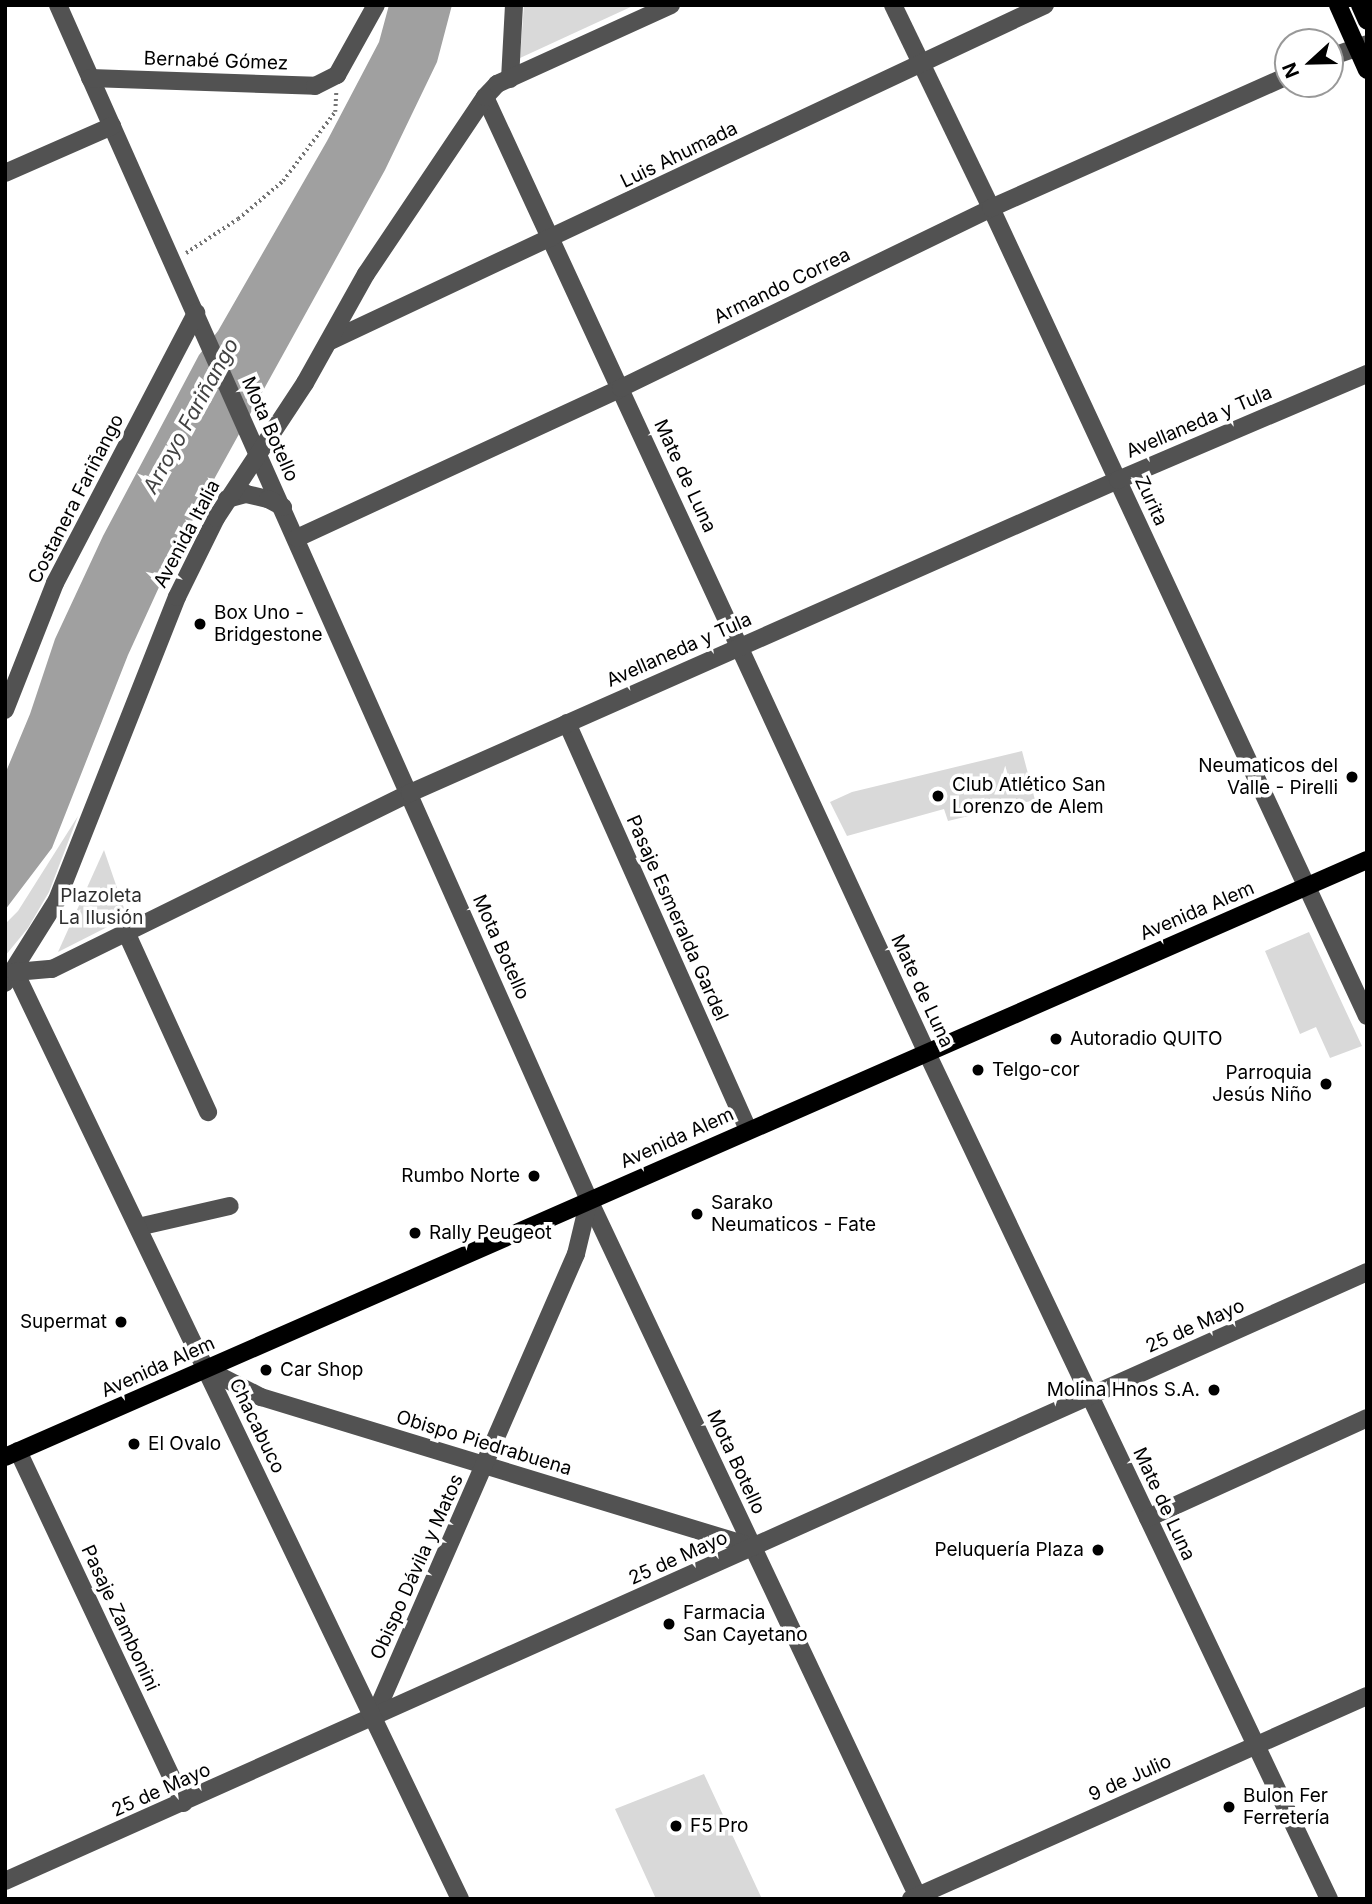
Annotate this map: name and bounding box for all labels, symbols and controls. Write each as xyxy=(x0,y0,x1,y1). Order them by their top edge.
north arrow xyxy=(1274,28,1344,98)
street label: Bernabé Gómez xyxy=(143,47,289,75)
text: N xyxy=(1278,59,1304,81)
street label: Luis Ahumada xyxy=(617,117,741,193)
street label: Armando Correa xyxy=(710,243,854,329)
water label: Arroyo Fariñango xyxy=(138,334,244,498)
street label: Mota Botello xyxy=(237,373,303,485)
street label: Avellaneda y Tula xyxy=(1123,381,1275,463)
street label: Costanera Fariñango xyxy=(23,410,129,588)
street label: Mate de Luna xyxy=(649,416,721,536)
street label: Zurita xyxy=(1130,473,1172,529)
street label: Avenida Italia xyxy=(149,476,225,592)
place label: Box Uno - Bridgestone xyxy=(214,602,323,646)
street label: Avellaneda y Tula xyxy=(603,608,755,692)
marker: Box Uno - Bridgestone xyxy=(192,616,208,632)
place label: Neumaticos del Valle - Pirelli xyxy=(1198,755,1338,799)
marker: Neumaticos del Valle - Pirelli xyxy=(1344,769,1360,785)
place label: Club Atlético San Lorenzo de Alem xyxy=(952,774,1106,818)
marker: Club Atlético San Lorenzo de Alem xyxy=(930,788,946,804)
street label: Pasaje Esmeralda Gardel xyxy=(621,812,733,1024)
street label: Avenida Alem xyxy=(1136,877,1258,945)
park label: Plazoleta La Ilusión xyxy=(59,885,143,929)
street label: Mota Botello xyxy=(468,891,534,1003)
street label: Mate de Luna xyxy=(886,931,958,1051)
place label: Autoradio QUITO xyxy=(1070,1028,1223,1050)
marker: Autoradio QUITO xyxy=(1048,1031,1064,1047)
place label: Telgo-cor xyxy=(992,1059,1080,1081)
marker: Telgo-cor xyxy=(970,1062,986,1078)
place label: Parroquia Jesús Niño xyxy=(1212,1062,1312,1106)
marker: Parroquia Jesús Niño xyxy=(1318,1076,1334,1092)
street label: Avenida Alem xyxy=(617,1103,737,1173)
place label: Rumbo Norte xyxy=(401,1165,520,1187)
marker: Rumbo Norte xyxy=(526,1168,542,1184)
place label: Sarako Neumaticos - Fate xyxy=(711,1192,876,1236)
marker: Sarako Neumaticos - Fate xyxy=(689,1206,705,1222)
place label: Rally Peugeot xyxy=(429,1222,552,1244)
marker: Rally Peugeot xyxy=(407,1225,423,1241)
street label: 25 de Mayo xyxy=(1142,1294,1248,1358)
place label: Supermat xyxy=(20,1311,107,1333)
marker: Supermat xyxy=(113,1314,129,1330)
street label: Avenida Alem xyxy=(98,1332,218,1402)
place label: Car Shop xyxy=(280,1359,363,1381)
marker: Car Shop xyxy=(258,1362,274,1378)
street label: Chacabuco xyxy=(224,1375,290,1477)
place label: Molina Hnos S.A. xyxy=(1047,1379,1200,1401)
marker: Molina Hnos S.A. xyxy=(1206,1382,1222,1398)
street label: Obispo Piedrabuena xyxy=(394,1405,574,1481)
street label: Mota Botello xyxy=(702,1406,770,1518)
place label: El Ovalo xyxy=(148,1433,221,1455)
marker: El Ovalo xyxy=(126,1436,142,1452)
street label: Mate de Luna xyxy=(1128,1444,1200,1564)
street label: Obispo Dávila y Matos xyxy=(366,1471,468,1663)
street label: 25 de Mayo xyxy=(625,1526,731,1590)
place label: Peluquería Plaza xyxy=(934,1539,1084,1561)
street label: Pasaje Zambonini xyxy=(76,1541,164,1695)
marker: Peluquería Plaza xyxy=(1090,1542,1106,1558)
place label: Farmacia San Cayetano xyxy=(683,1602,808,1646)
marker: Farmacia San Cayetano xyxy=(661,1616,677,1632)
street label: 9 de Julio xyxy=(1085,1750,1175,1806)
street label: 25 de Mayo xyxy=(108,1758,214,1822)
place label: Bulon Fer Ferretería xyxy=(1243,1785,1330,1829)
marker: Bulon Fer Ferretería xyxy=(1221,1799,1237,1815)
place label: F5 Pro xyxy=(690,1815,748,1837)
marker: F5 Pro xyxy=(668,1818,684,1834)

